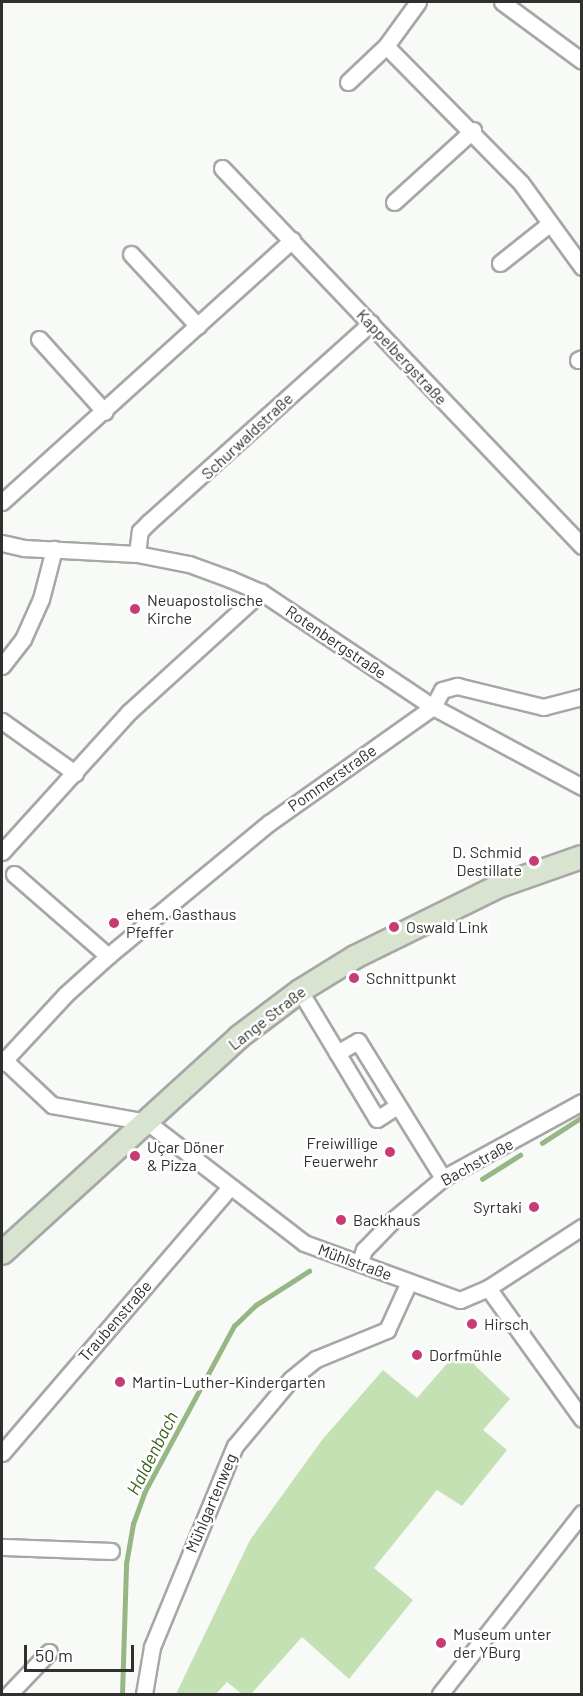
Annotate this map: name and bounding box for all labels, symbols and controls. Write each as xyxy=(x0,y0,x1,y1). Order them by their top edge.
street label: Kappelbergstraße xyxy=(353,305,451,409)
street label: Schurwaldstraße xyxy=(197,389,297,483)
place label: Neuapostolische Kirche xyxy=(147,590,263,628)
street label: Rotenbergstraße xyxy=(282,601,390,683)
marker: Neuapostolische Kirche xyxy=(128,602,142,616)
street label: Pommerstraße xyxy=(284,740,380,816)
place label: D. Schmid Destillate xyxy=(452,842,522,880)
marker: D. Schmid Destillate xyxy=(527,854,541,868)
place label: ehem. Gasthaus Pfeffer xyxy=(126,904,237,942)
marker: ehem. Gasthaus Pfeffer xyxy=(107,916,121,930)
place label: Oswald Link xyxy=(406,917,488,937)
marker: Oswald Link xyxy=(387,920,401,934)
place label: Schnittpunkt xyxy=(366,968,456,988)
marker: Schnittpunkt xyxy=(347,971,361,985)
street label: Lange Straße xyxy=(225,982,309,1054)
place label: Freiwillige Feuerwehr xyxy=(303,1133,378,1171)
street label: Bachstraße xyxy=(437,1134,517,1190)
place label: Uçar Döner & Pizza xyxy=(147,1137,224,1175)
marker: Freiwillige Feuerwehr xyxy=(383,1145,397,1159)
marker: Uçar Döner & Pizza xyxy=(128,1149,142,1163)
place label: Syrtaki xyxy=(473,1197,522,1217)
marker: Syrtaki xyxy=(527,1200,541,1214)
place label: Backhaus xyxy=(353,1210,421,1230)
marker: Backhaus xyxy=(334,1213,348,1227)
street label: Mühlstraße xyxy=(315,1240,395,1284)
street label: Traubenstraße xyxy=(74,1276,156,1366)
place label: Hirsch xyxy=(484,1314,529,1334)
marker: Hirsch xyxy=(465,1317,479,1331)
place label: Dorfmühle xyxy=(429,1345,502,1365)
marker: Dorfmühle xyxy=(410,1348,424,1362)
place label: Martin-Luther-Kindergarten xyxy=(132,1372,326,1392)
marker: Martin-Luther-Kindergarten xyxy=(113,1375,127,1389)
water label: Haldenbach xyxy=(122,1408,182,1498)
street label: Mühlgartenweg xyxy=(181,1450,241,1556)
place label: Museum unter der YBurg xyxy=(453,1624,551,1662)
scale bar xyxy=(27,1633,136,1671)
marker: Museum unter der YBurg xyxy=(434,1636,448,1650)
text: 50 m xyxy=(35,1644,73,1666)

